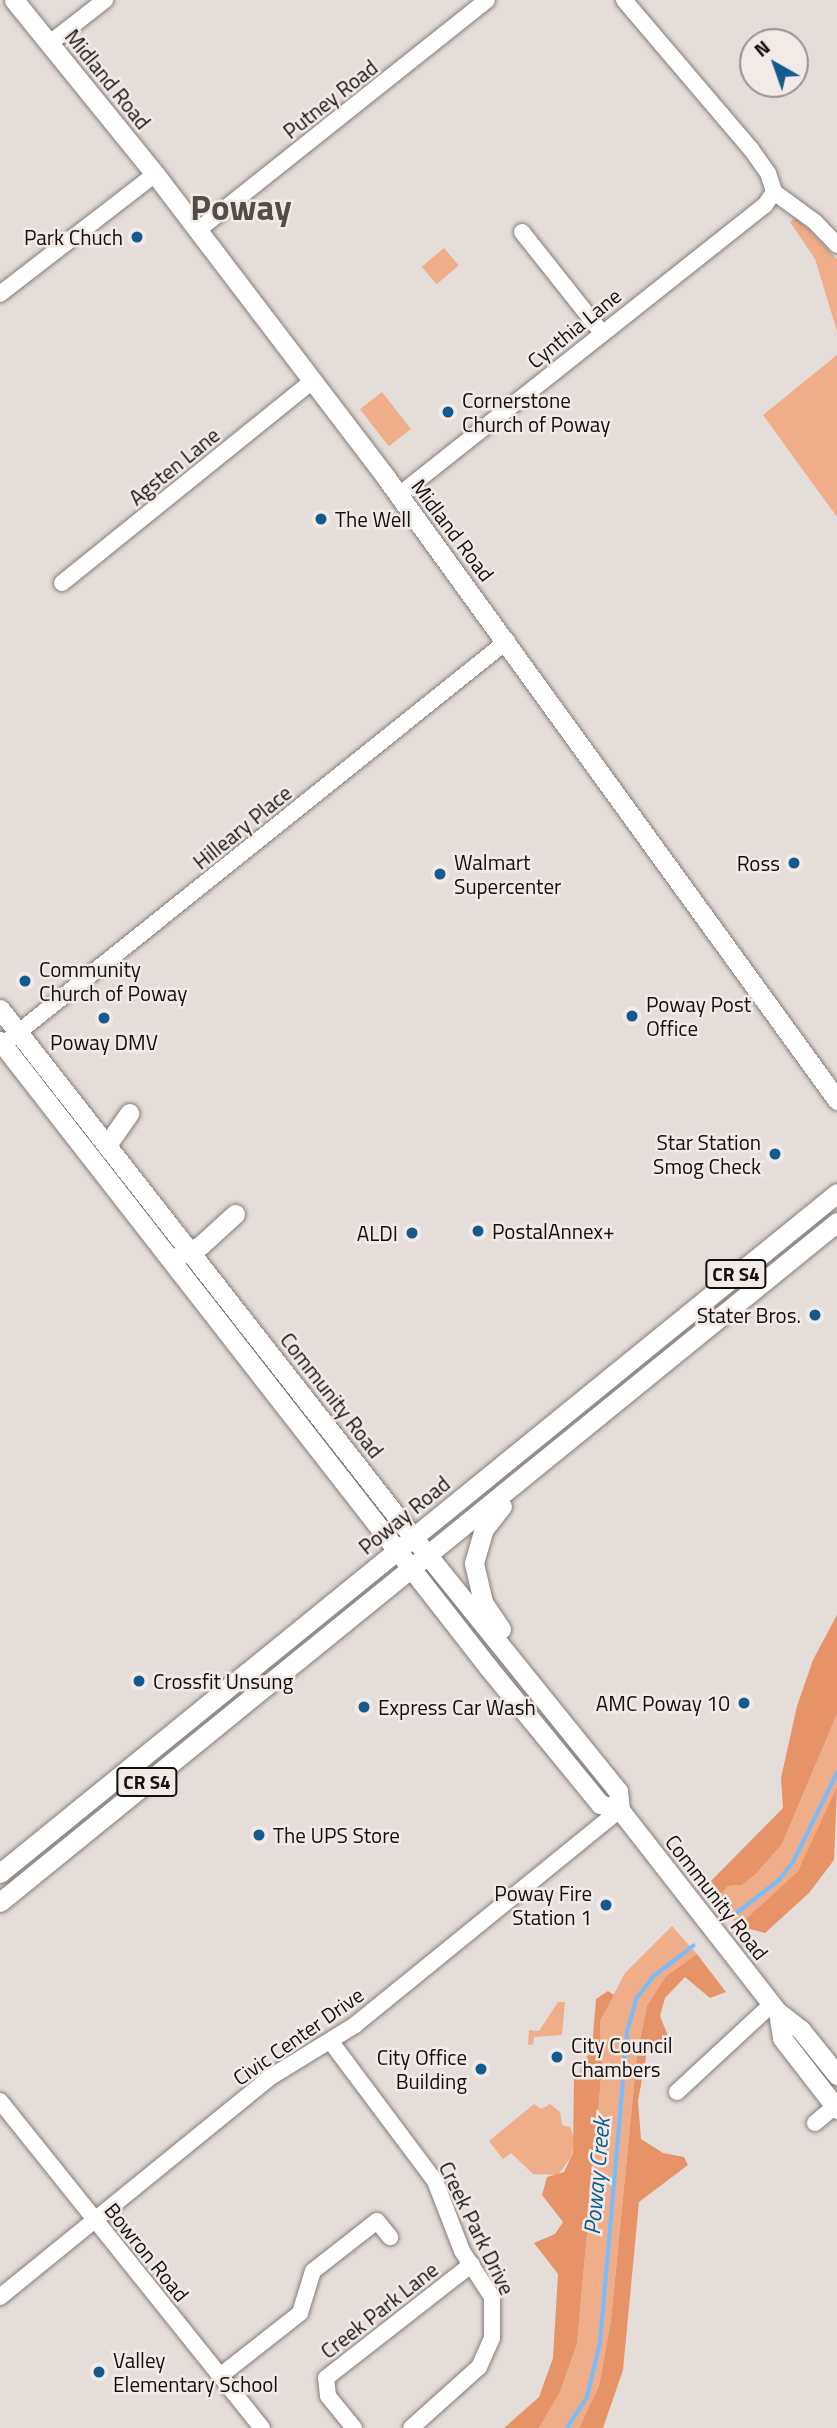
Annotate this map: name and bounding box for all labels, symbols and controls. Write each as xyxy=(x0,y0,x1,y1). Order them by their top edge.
street label: Midland Road xyxy=(60,24,156,134)
north arrow xyxy=(739,28,809,98)
text: N xyxy=(747,33,776,63)
street label: Putney Road xyxy=(278,54,382,144)
district label: Poway xyxy=(190,186,292,228)
place label: Park Chuch xyxy=(24,224,123,250)
marker: Park Chuch xyxy=(129,229,145,245)
street label: Cynthia Lane xyxy=(522,283,626,373)
place label: Cornerstone Church of Poway xyxy=(462,387,610,437)
marker: Cornerstone Church of Poway xyxy=(440,404,456,420)
street label: Agsten Lane xyxy=(124,422,224,510)
street label: Midland Road xyxy=(406,474,500,586)
place label: The Well xyxy=(335,506,411,532)
marker: The Well xyxy=(313,511,329,527)
street label: Hilleary Place xyxy=(188,780,296,874)
place label: Walmart Supercenter xyxy=(454,849,561,899)
place label: Ross xyxy=(737,850,780,876)
marker: Ross xyxy=(786,855,802,871)
marker: Walmart Supercenter xyxy=(432,866,448,882)
place label: Community Church of Poway xyxy=(39,956,187,1006)
marker: Community Church of Poway xyxy=(17,973,33,989)
place label: Poway Post Office xyxy=(646,991,751,1041)
marker: Poway Post Office xyxy=(624,1008,640,1024)
marker: Poway DMV xyxy=(96,1010,112,1026)
place label: Poway DMV xyxy=(50,1029,158,1055)
place label: Star Station Smog Check xyxy=(653,1129,761,1179)
marker: Star Station Smog Check xyxy=(767,1146,783,1162)
place label: PostalAnnex+ xyxy=(492,1218,615,1244)
place label: ALDI xyxy=(357,1220,398,1246)
marker: PostalAnnex+ xyxy=(470,1223,486,1239)
marker: ALDI xyxy=(404,1225,420,1241)
road number: CR S4 xyxy=(704,1258,768,1290)
place label: Stater Bros. xyxy=(697,1302,801,1328)
marker: Stater Bros. xyxy=(807,1307,823,1323)
street label: Community Road xyxy=(275,1327,389,1463)
street label: Poway Road xyxy=(353,1471,455,1559)
place label: Crossfit Unsung xyxy=(153,1668,293,1694)
marker: Crossfit Unsung xyxy=(131,1673,147,1689)
place label: AMC Poway 10 xyxy=(596,1690,730,1716)
place label: Express Car Wash xyxy=(378,1694,536,1720)
marker: AMC Poway 10 xyxy=(736,1695,752,1711)
marker: Express Car Wash xyxy=(356,1699,372,1715)
road number: CR S4 xyxy=(116,1766,178,1798)
place label: The UPS Store xyxy=(273,1822,400,1848)
marker: The UPS Store xyxy=(251,1827,267,1843)
street label: Community Road xyxy=(660,1829,774,1965)
place label: Poway Fire Station 1 xyxy=(494,1880,592,1930)
marker: Poway Fire Station 1 xyxy=(598,1897,614,1913)
street label: Civic Center Drive xyxy=(228,1982,368,2090)
place label: City Council Chambers xyxy=(571,2032,672,2082)
place label: City Office Building xyxy=(377,2044,467,2094)
marker: City Council Chambers xyxy=(549,2049,565,2065)
marker: City Office Building xyxy=(473,2061,489,2077)
water label: Poway Creek xyxy=(578,2116,616,2236)
street label: Creek Park Drive xyxy=(434,2157,520,2299)
street label: Bowron Road xyxy=(100,2198,194,2306)
street label: Creek Park Lane xyxy=(315,2256,443,2364)
place label: Valley Elementary School xyxy=(113,2347,278,2397)
marker: Valley Elementary School xyxy=(91,2364,107,2380)

